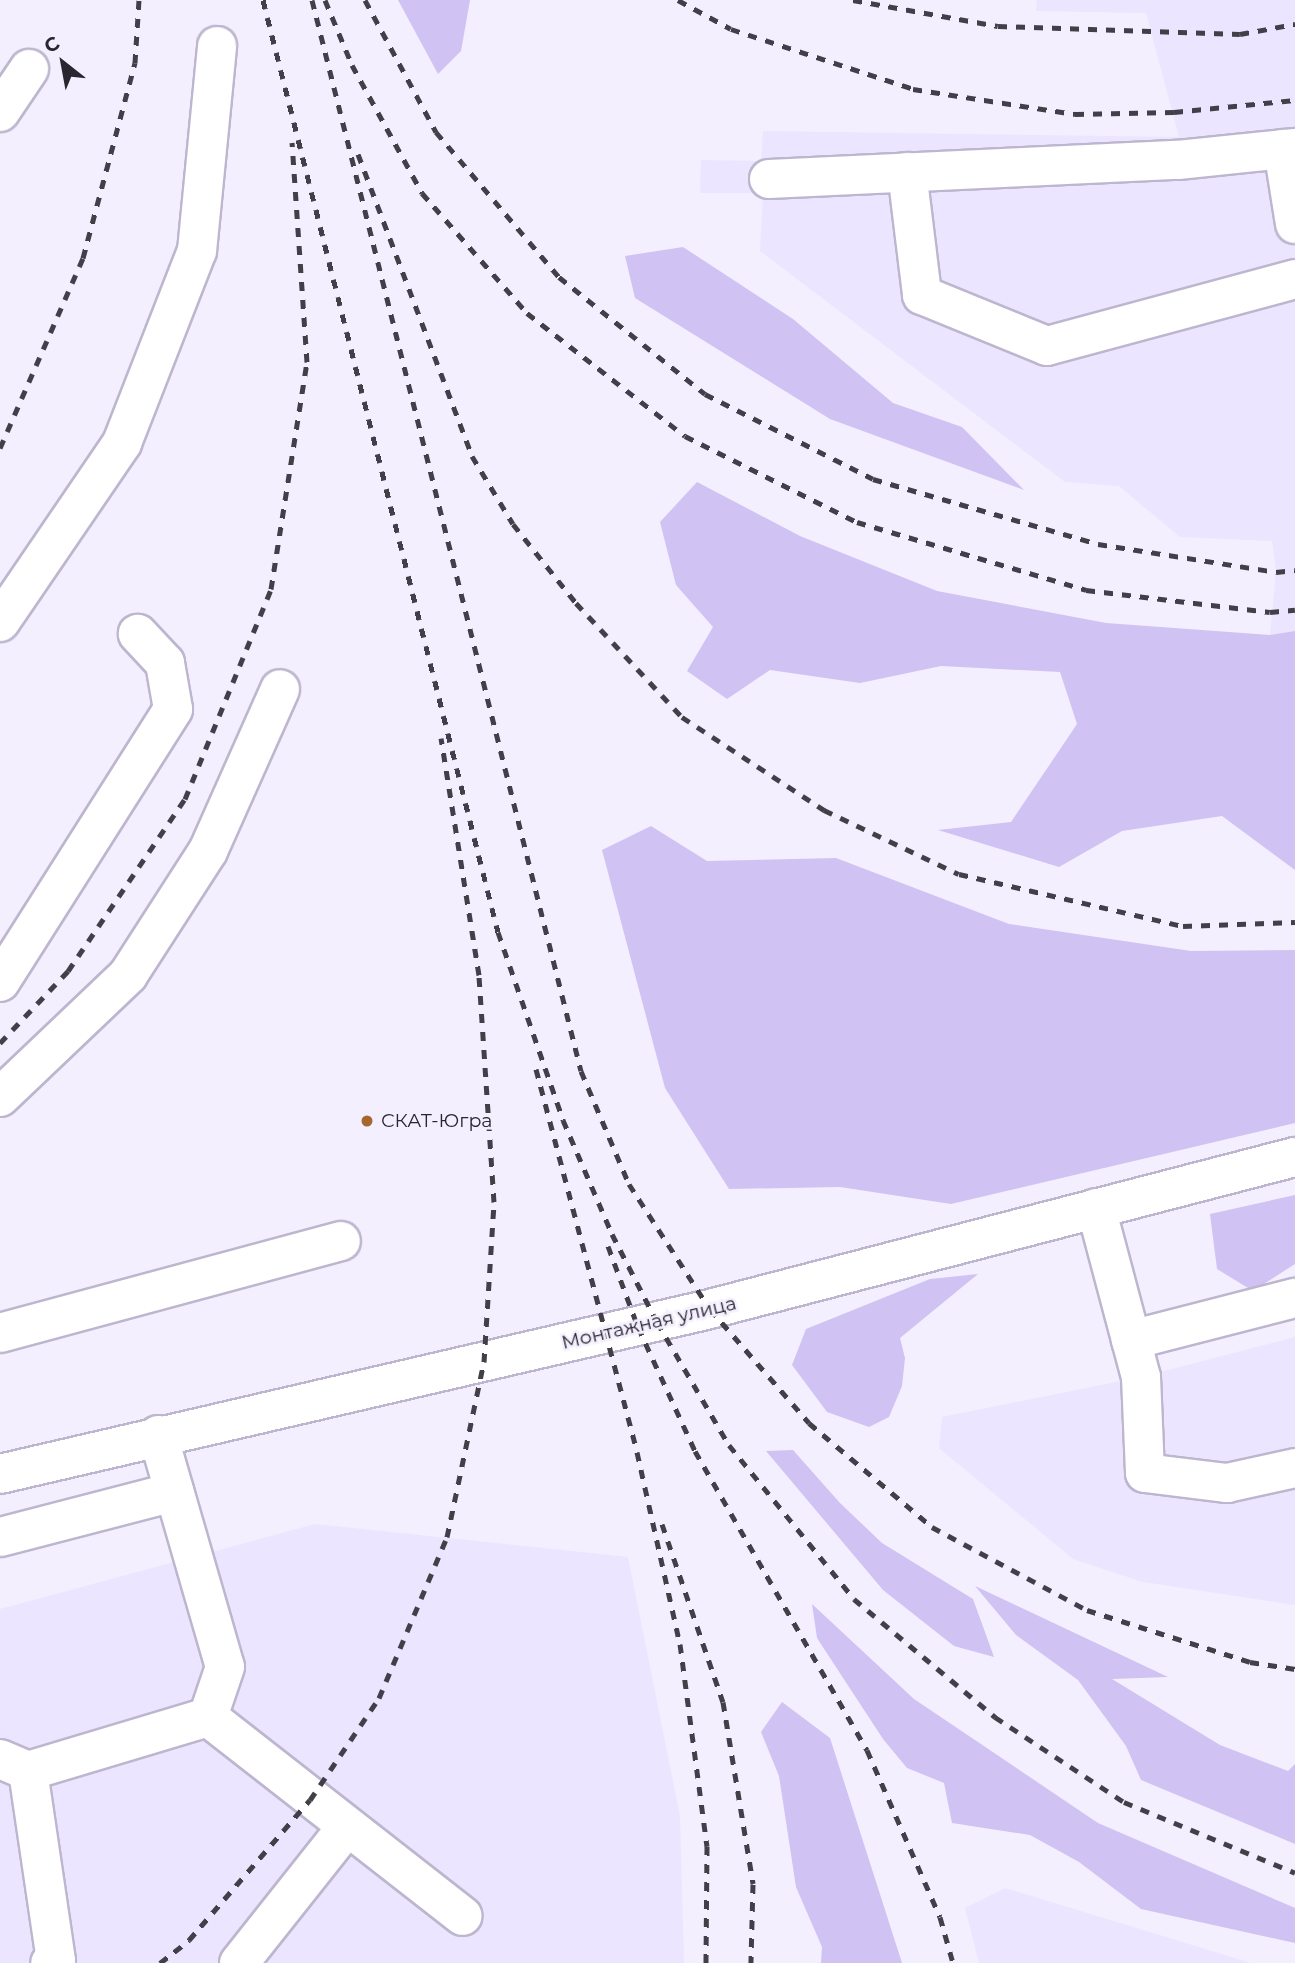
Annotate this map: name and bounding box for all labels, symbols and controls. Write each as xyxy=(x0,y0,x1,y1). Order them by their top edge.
north arrow xyxy=(28,28,98,98)
text: С xyxy=(40,31,64,58)
place label: СКАТ-Югра xyxy=(381,1110,492,1132)
marker: СКАТ-Югра xyxy=(359,1113,375,1129)
street label: Монтажная улица xyxy=(559,1292,739,1354)

